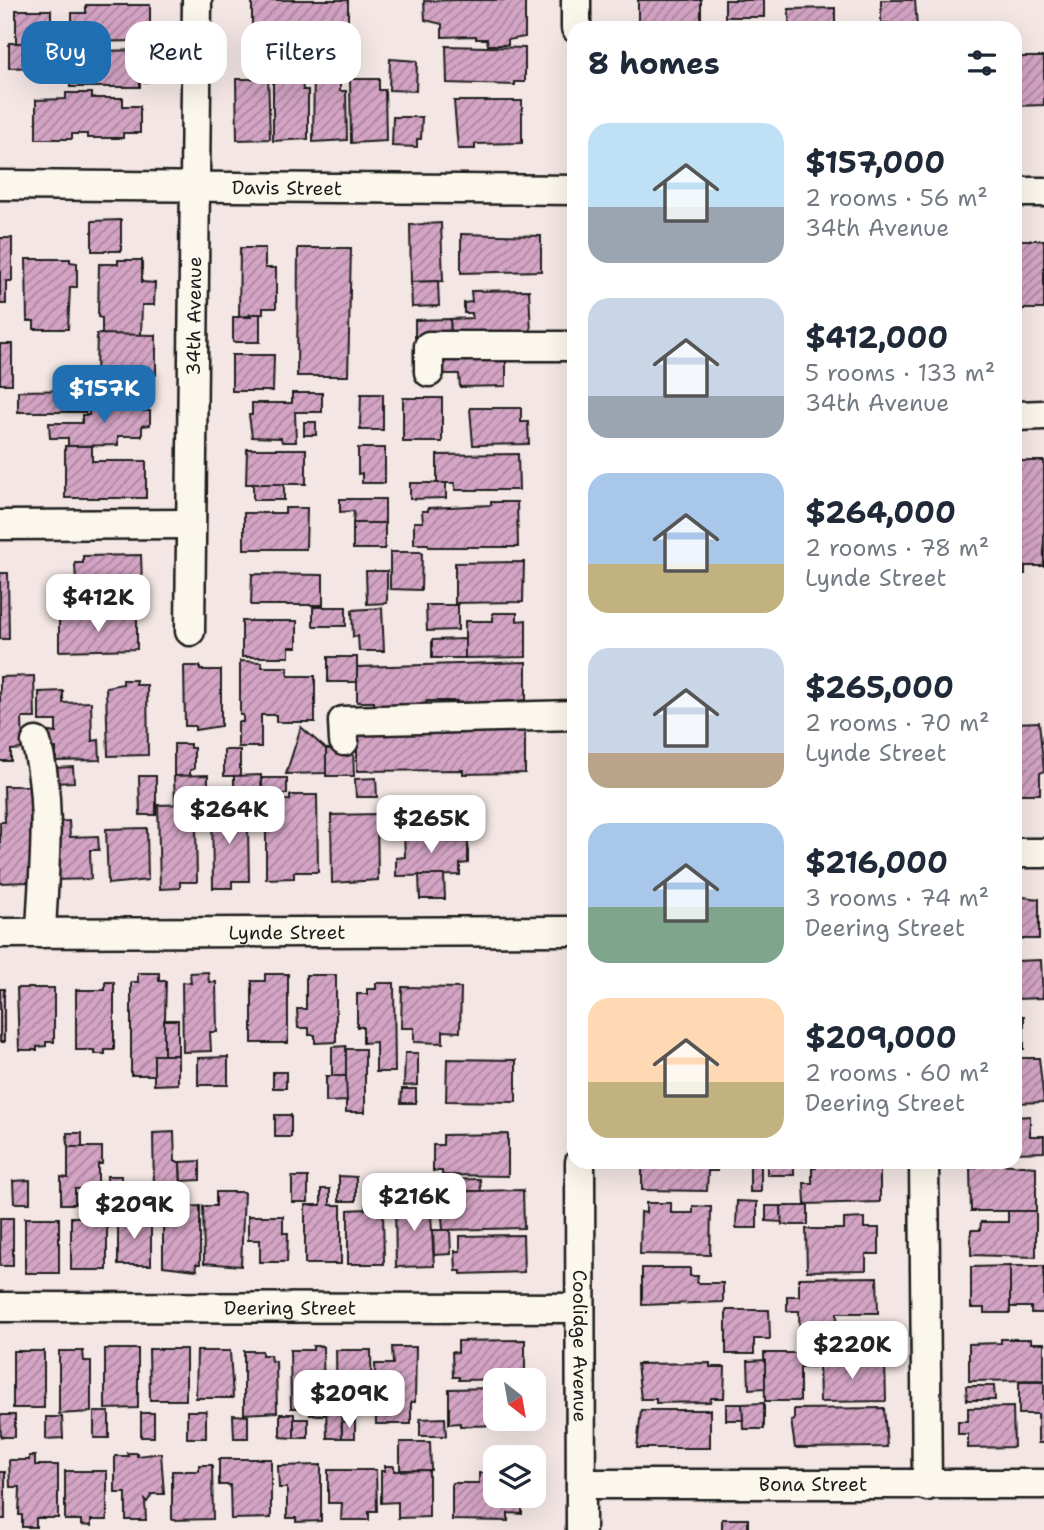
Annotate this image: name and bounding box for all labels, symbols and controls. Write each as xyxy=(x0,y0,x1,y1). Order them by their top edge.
chip: Buy xyxy=(21,21,111,84)
chip: Rent xyxy=(125,21,227,84)
chip: Filters xyxy=(241,21,361,84)
text: 8 homes xyxy=(588,43,720,84)
icon: filters xyxy=(963,44,1001,82)
text: $157,000 xyxy=(805,142,945,183)
icon: home xyxy=(644,151,728,235)
street label: Davis Street xyxy=(232,175,342,201)
text: 2 rooms · 56 m² xyxy=(805,183,988,213)
text: 34th Avenue xyxy=(805,213,949,243)
street label: 34th Avenue xyxy=(181,256,207,376)
text: $412,000 xyxy=(805,317,948,358)
icon: home xyxy=(644,326,728,410)
text: 5 rooms · 133 m² xyxy=(805,358,995,388)
pin: $157K xyxy=(55,366,153,425)
text: $157K xyxy=(68,373,140,403)
text: 34th Avenue xyxy=(805,388,949,418)
text: $264,000 xyxy=(805,492,956,533)
icon: home xyxy=(644,501,728,585)
text: 2 rooms · 78 m² xyxy=(805,533,989,563)
text: Lynde Street xyxy=(805,563,947,593)
pin: $412K xyxy=(49,574,147,634)
text: $412K xyxy=(62,582,134,612)
text: $265,000 xyxy=(805,667,954,708)
icon: home xyxy=(644,676,728,760)
text: 2 rooms · 70 m² xyxy=(805,708,990,738)
text: Lynde Street xyxy=(805,738,947,768)
pin: $264K xyxy=(180,786,278,846)
text: $264K xyxy=(190,794,268,824)
pin: $265K xyxy=(382,796,480,855)
text: $265K xyxy=(393,803,469,833)
text: $216,000 xyxy=(805,842,948,883)
icon: home xyxy=(644,851,728,935)
text: 3 rooms · 74 m² xyxy=(805,883,989,913)
text: Deering Street xyxy=(805,913,965,943)
street label: Lynde Street xyxy=(228,920,346,945)
text: $209,000 xyxy=(805,1017,957,1058)
icon: home xyxy=(644,1026,728,1110)
text: 2 rooms · 60 m² xyxy=(805,1058,990,1088)
text: Deering Street xyxy=(805,1088,965,1118)
pin: $216K xyxy=(365,1174,463,1233)
text: $216K xyxy=(378,1181,450,1211)
pin: $209K xyxy=(85,1182,183,1241)
text: $209K xyxy=(95,1189,173,1219)
street label: Coolidge Avenue xyxy=(567,1270,593,1422)
street label: Deering Street xyxy=(224,1295,356,1321)
pin: $220K xyxy=(803,1322,901,1381)
text: $220K xyxy=(813,1329,891,1359)
north arrow xyxy=(483,1368,546,1432)
map controls xyxy=(483,1368,546,1508)
pin: $209K xyxy=(300,1370,398,1430)
text: $209K xyxy=(310,1378,388,1408)
button: layers xyxy=(483,1445,546,1508)
street label: Bona Street xyxy=(759,1472,867,1497)

